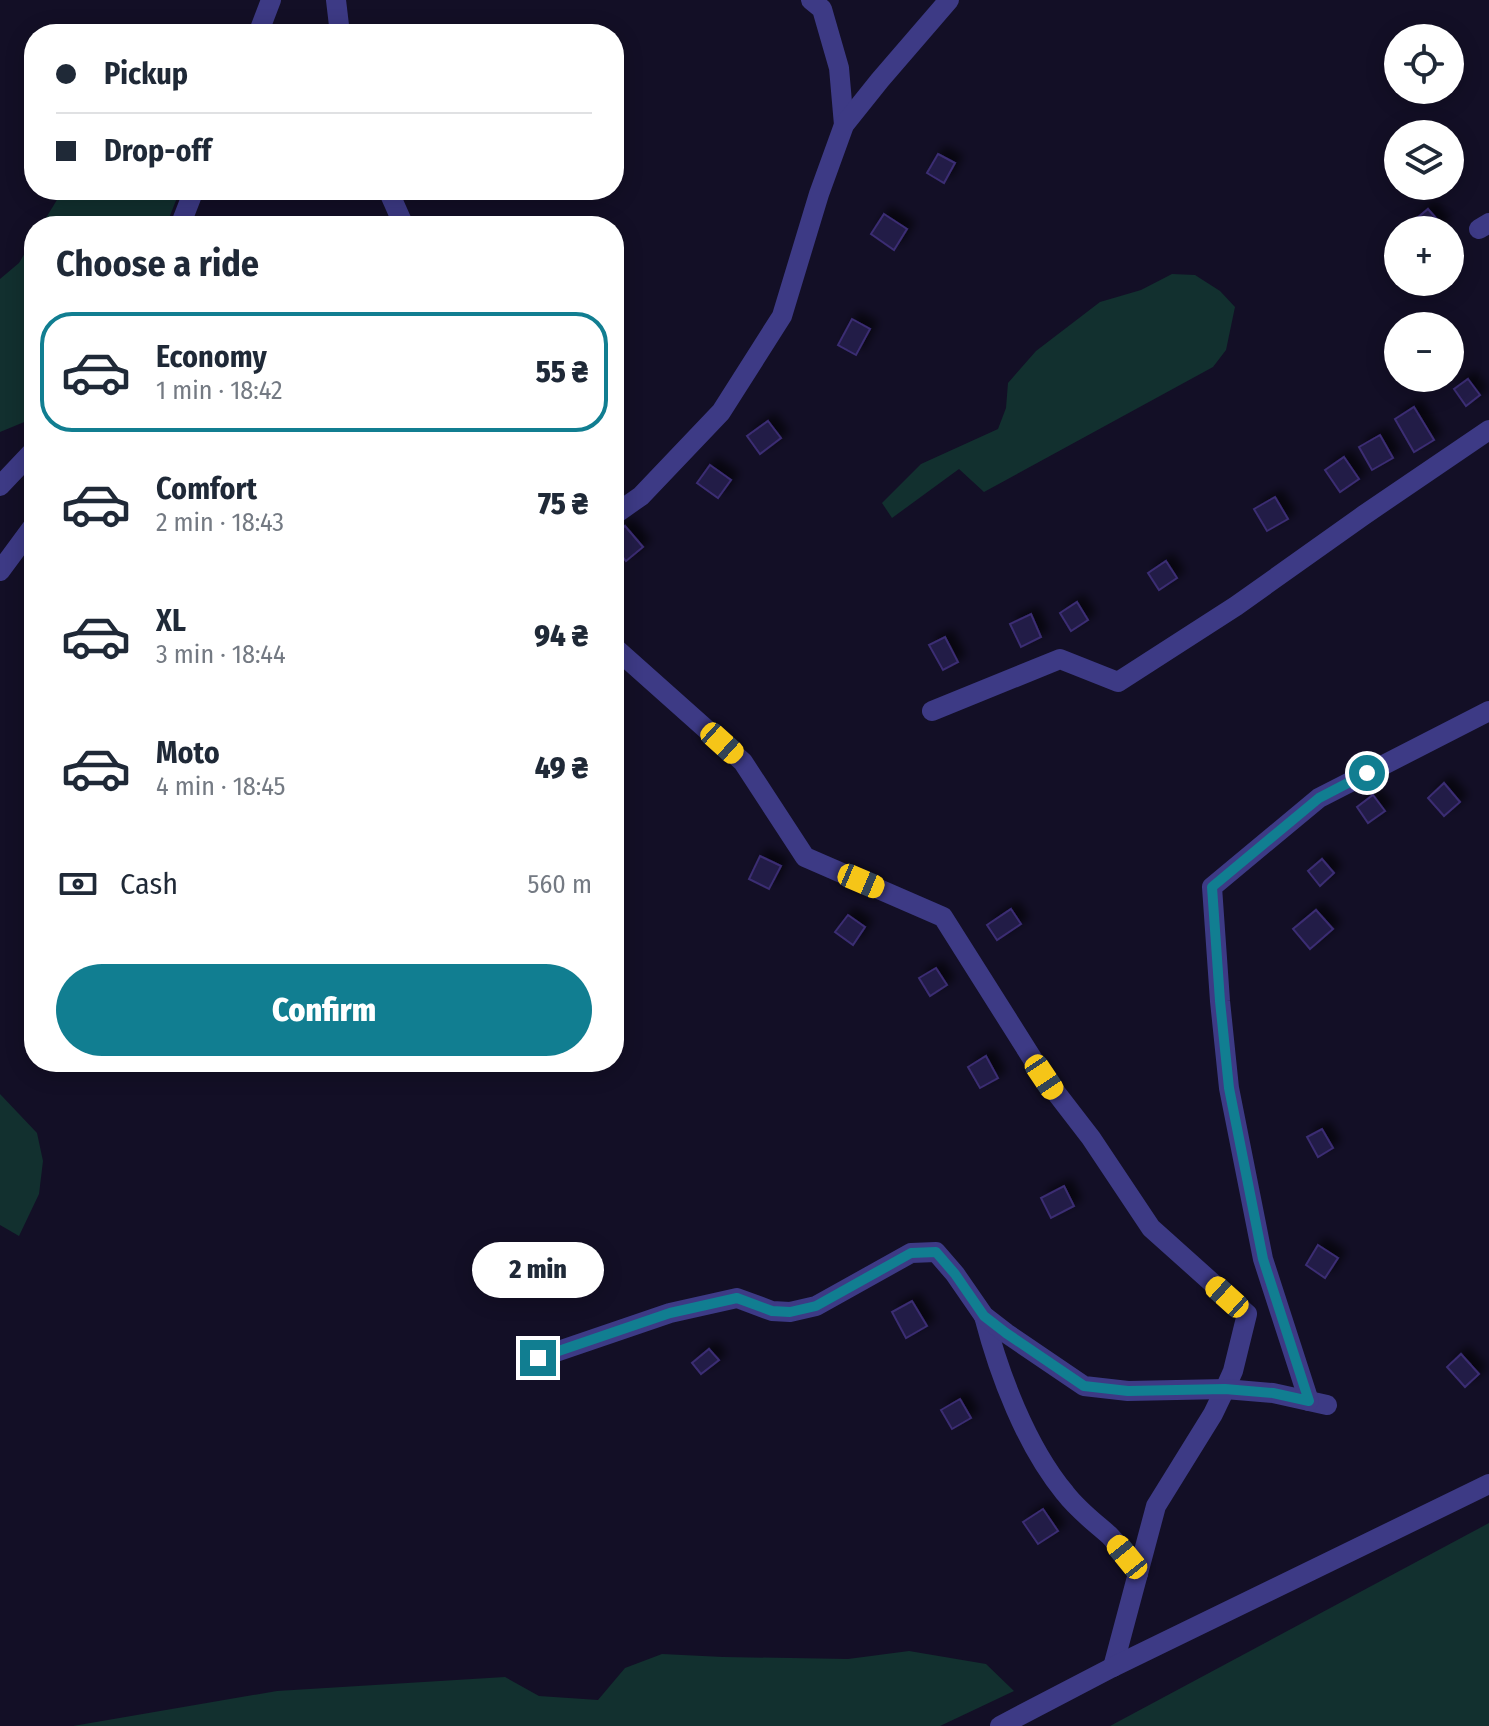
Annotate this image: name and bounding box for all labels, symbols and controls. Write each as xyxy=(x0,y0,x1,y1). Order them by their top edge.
map controls xyxy=(1384,24,1464,392)
button: locate xyxy=(1384,24,1464,104)
text: Pickup xyxy=(104,56,188,92)
button: layers xyxy=(1384,120,1464,200)
text: Drop-off xyxy=(104,133,211,169)
button: + xyxy=(1384,216,1464,296)
text: Choose a ride xyxy=(56,242,259,286)
button: − xyxy=(1384,312,1464,392)
icon: car xyxy=(60,336,132,408)
text: Economy xyxy=(156,339,267,375)
text: 55 ₴ xyxy=(536,354,588,390)
text: 1 min · 18:42 xyxy=(156,375,282,406)
icon: car xyxy=(60,468,132,540)
text: Comfort xyxy=(156,471,257,507)
text: 75 ₴ xyxy=(538,486,588,522)
text: 2 min · 18:43 xyxy=(156,507,284,538)
icon: car xyxy=(60,600,132,672)
text: XL xyxy=(156,603,186,639)
text: 94 ₴ xyxy=(534,618,588,654)
text: 3 min · 18:44 xyxy=(156,639,286,670)
car xyxy=(696,718,748,768)
icon: car xyxy=(60,732,132,804)
text: Moto xyxy=(156,735,220,771)
text: 49 ₴ xyxy=(535,750,588,786)
route start xyxy=(1349,755,1385,791)
text: 4 min · 18:45 xyxy=(156,771,285,802)
car xyxy=(834,861,888,901)
icon: cash xyxy=(56,862,100,906)
text: Cash xyxy=(120,866,178,902)
text: 560 m xyxy=(528,869,592,900)
button: Confirm xyxy=(56,964,592,1056)
car xyxy=(1021,1050,1067,1104)
callout: 2 min xyxy=(472,1242,604,1298)
text: 2 min xyxy=(509,1254,567,1285)
car xyxy=(1201,1272,1253,1322)
route end xyxy=(520,1340,556,1376)
car xyxy=(1103,1531,1151,1583)

